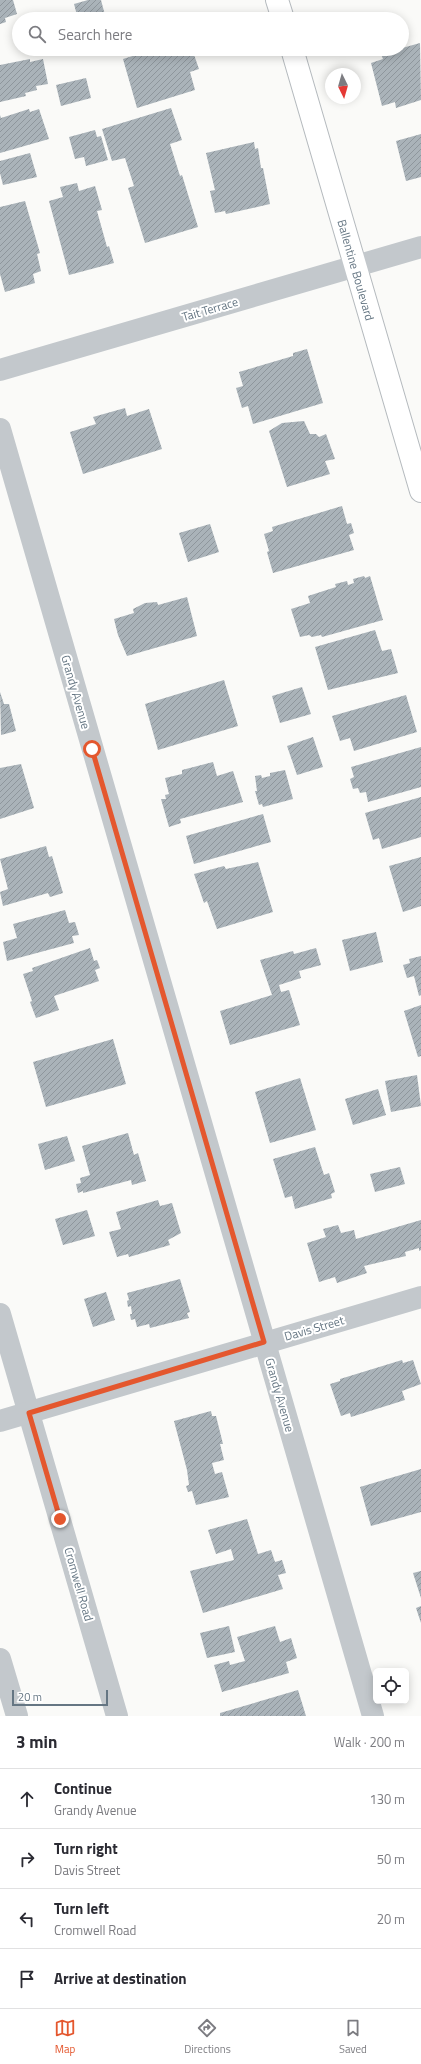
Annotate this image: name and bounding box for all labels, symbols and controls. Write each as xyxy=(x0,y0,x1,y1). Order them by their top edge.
search box xyxy=(12,12,409,56)
icon: search xyxy=(26,23,48,45)
text: Search here xyxy=(58,23,132,46)
north arrow xyxy=(325,68,361,104)
street label: Ballentine Boulevard xyxy=(332,217,380,323)
street label: Tait Terrace xyxy=(180,292,240,326)
street label: Grandy Avenue xyxy=(56,653,96,731)
route start xyxy=(83,740,101,758)
street label: Davis Street xyxy=(282,1310,347,1346)
street label: Grandy Avenue xyxy=(260,1356,300,1434)
route end xyxy=(51,1510,69,1528)
street label: Cromwell Road xyxy=(59,1545,99,1623)
map controls xyxy=(373,1668,409,1704)
button: locate xyxy=(373,1668,409,1704)
scale bar xyxy=(12,1688,108,1707)
text: 20 m xyxy=(18,1689,42,1705)
text: 3 min xyxy=(16,1729,57,1755)
text: Walk · 200 m xyxy=(334,1732,405,1752)
text: Continue xyxy=(54,1777,112,1800)
icon: ahead xyxy=(16,1788,38,1810)
text: 130 m xyxy=(369,1789,405,1809)
text: Grandy Avenue xyxy=(54,1800,137,1820)
text: Turn right xyxy=(54,1837,118,1860)
icon: right xyxy=(16,1848,38,1870)
text: 50 m xyxy=(377,1849,405,1869)
text: Davis Street xyxy=(54,1860,120,1880)
text: Turn left xyxy=(54,1897,109,1920)
icon: left xyxy=(16,1908,38,1930)
text: 20 m xyxy=(377,1909,405,1929)
text: Cromwell Road xyxy=(54,1920,136,1940)
text: Arrive at destination xyxy=(54,1967,187,1990)
icon: arrive xyxy=(16,1968,38,1990)
tab: Map xyxy=(54,2017,76,2057)
tab: Directions xyxy=(184,2017,231,2057)
tab: Saved xyxy=(339,2017,367,2057)

